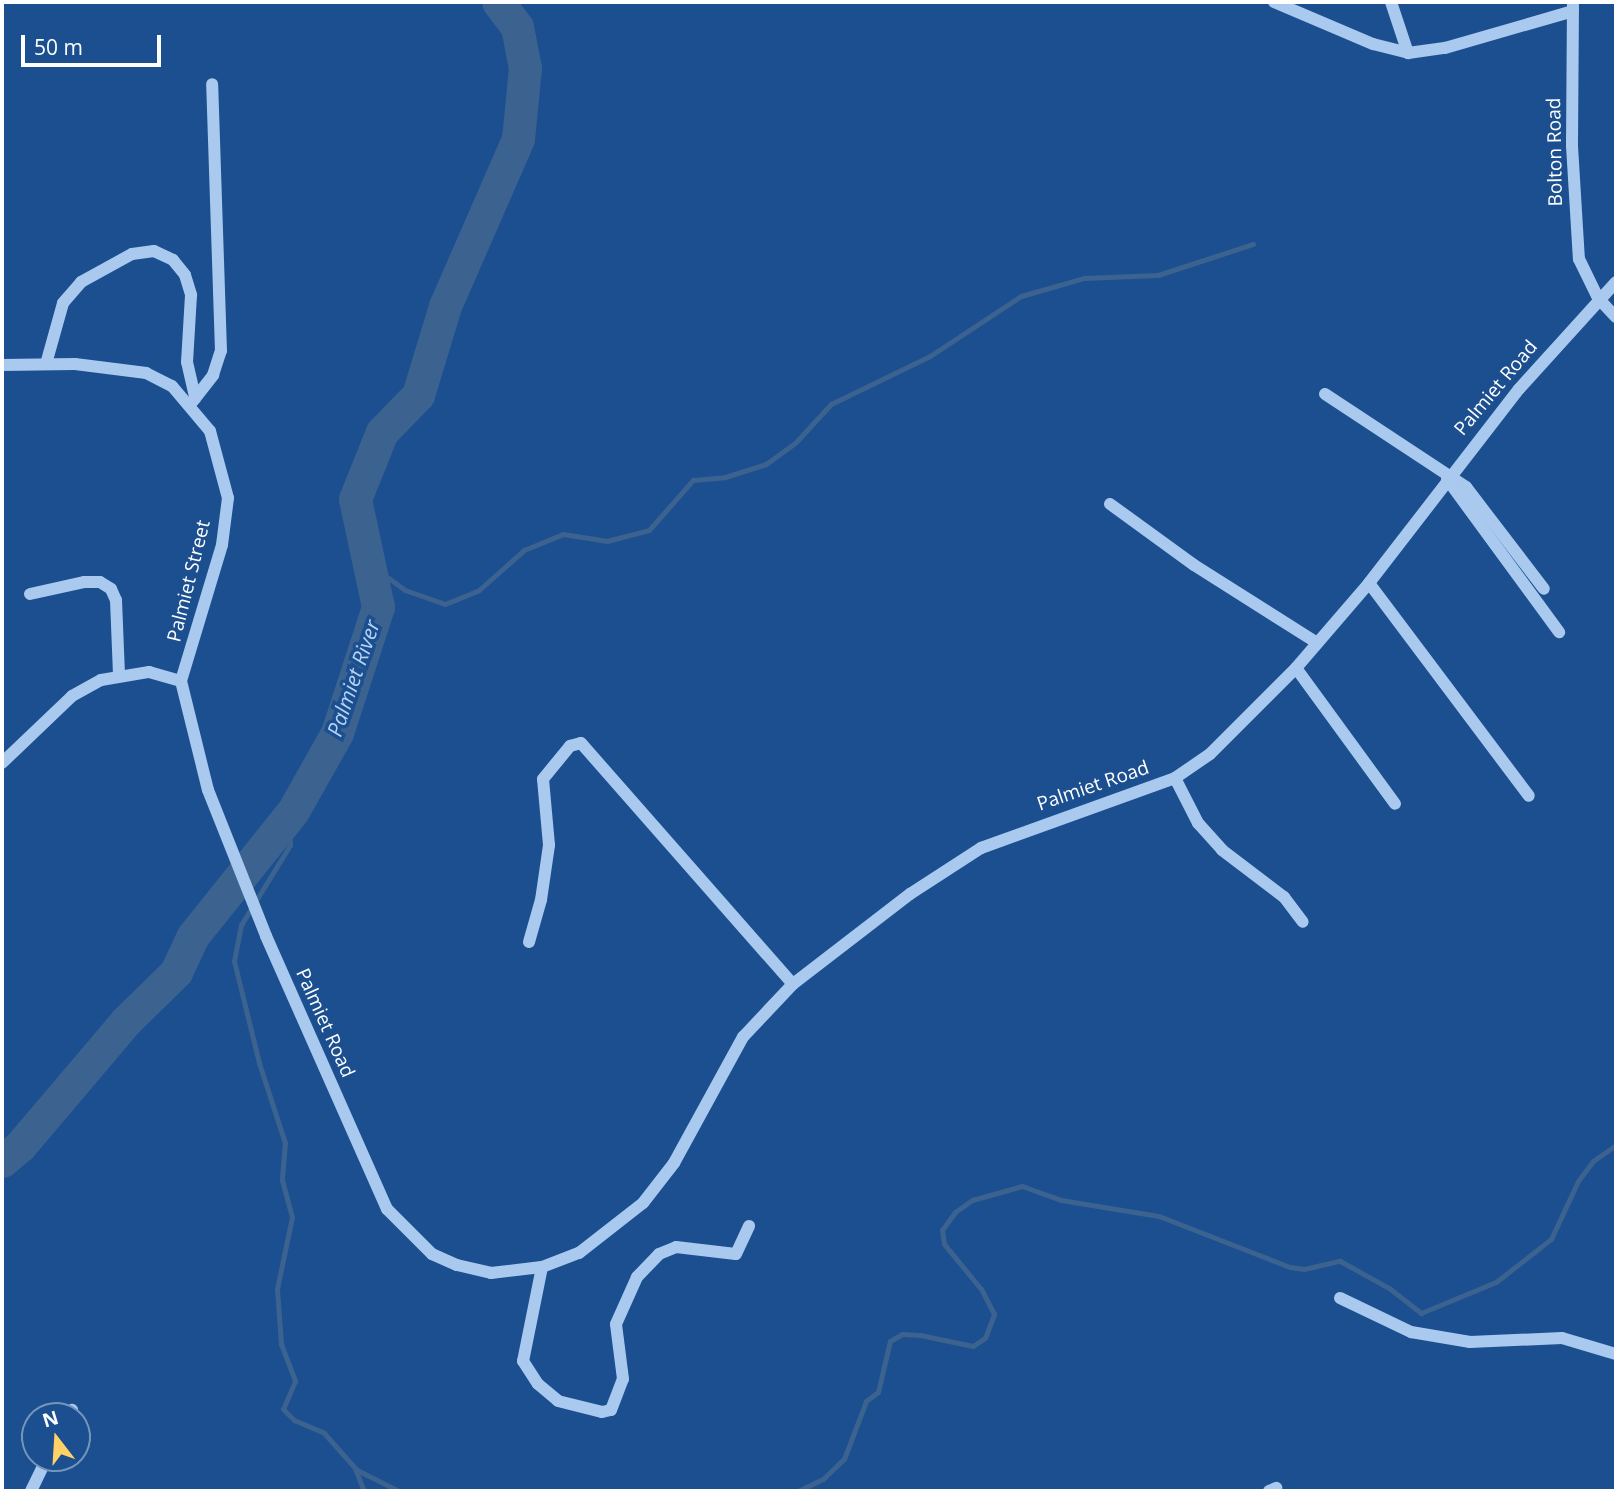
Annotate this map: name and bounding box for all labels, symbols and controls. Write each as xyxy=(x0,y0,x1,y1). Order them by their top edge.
scale bar xyxy=(24,21,164,65)
text: 50 m xyxy=(34,33,83,61)
street label: Bolton Road xyxy=(1543,97,1567,207)
street label: Palmiet Road xyxy=(1450,336,1542,440)
street label: Palmiet Street xyxy=(163,518,215,644)
water label: Palmiet River xyxy=(321,617,385,739)
street label: Palmiet Road xyxy=(1034,756,1152,816)
street label: Palmiet Road xyxy=(291,965,359,1081)
north arrow xyxy=(21,1402,91,1472)
text: N xyxy=(39,1404,62,1434)

